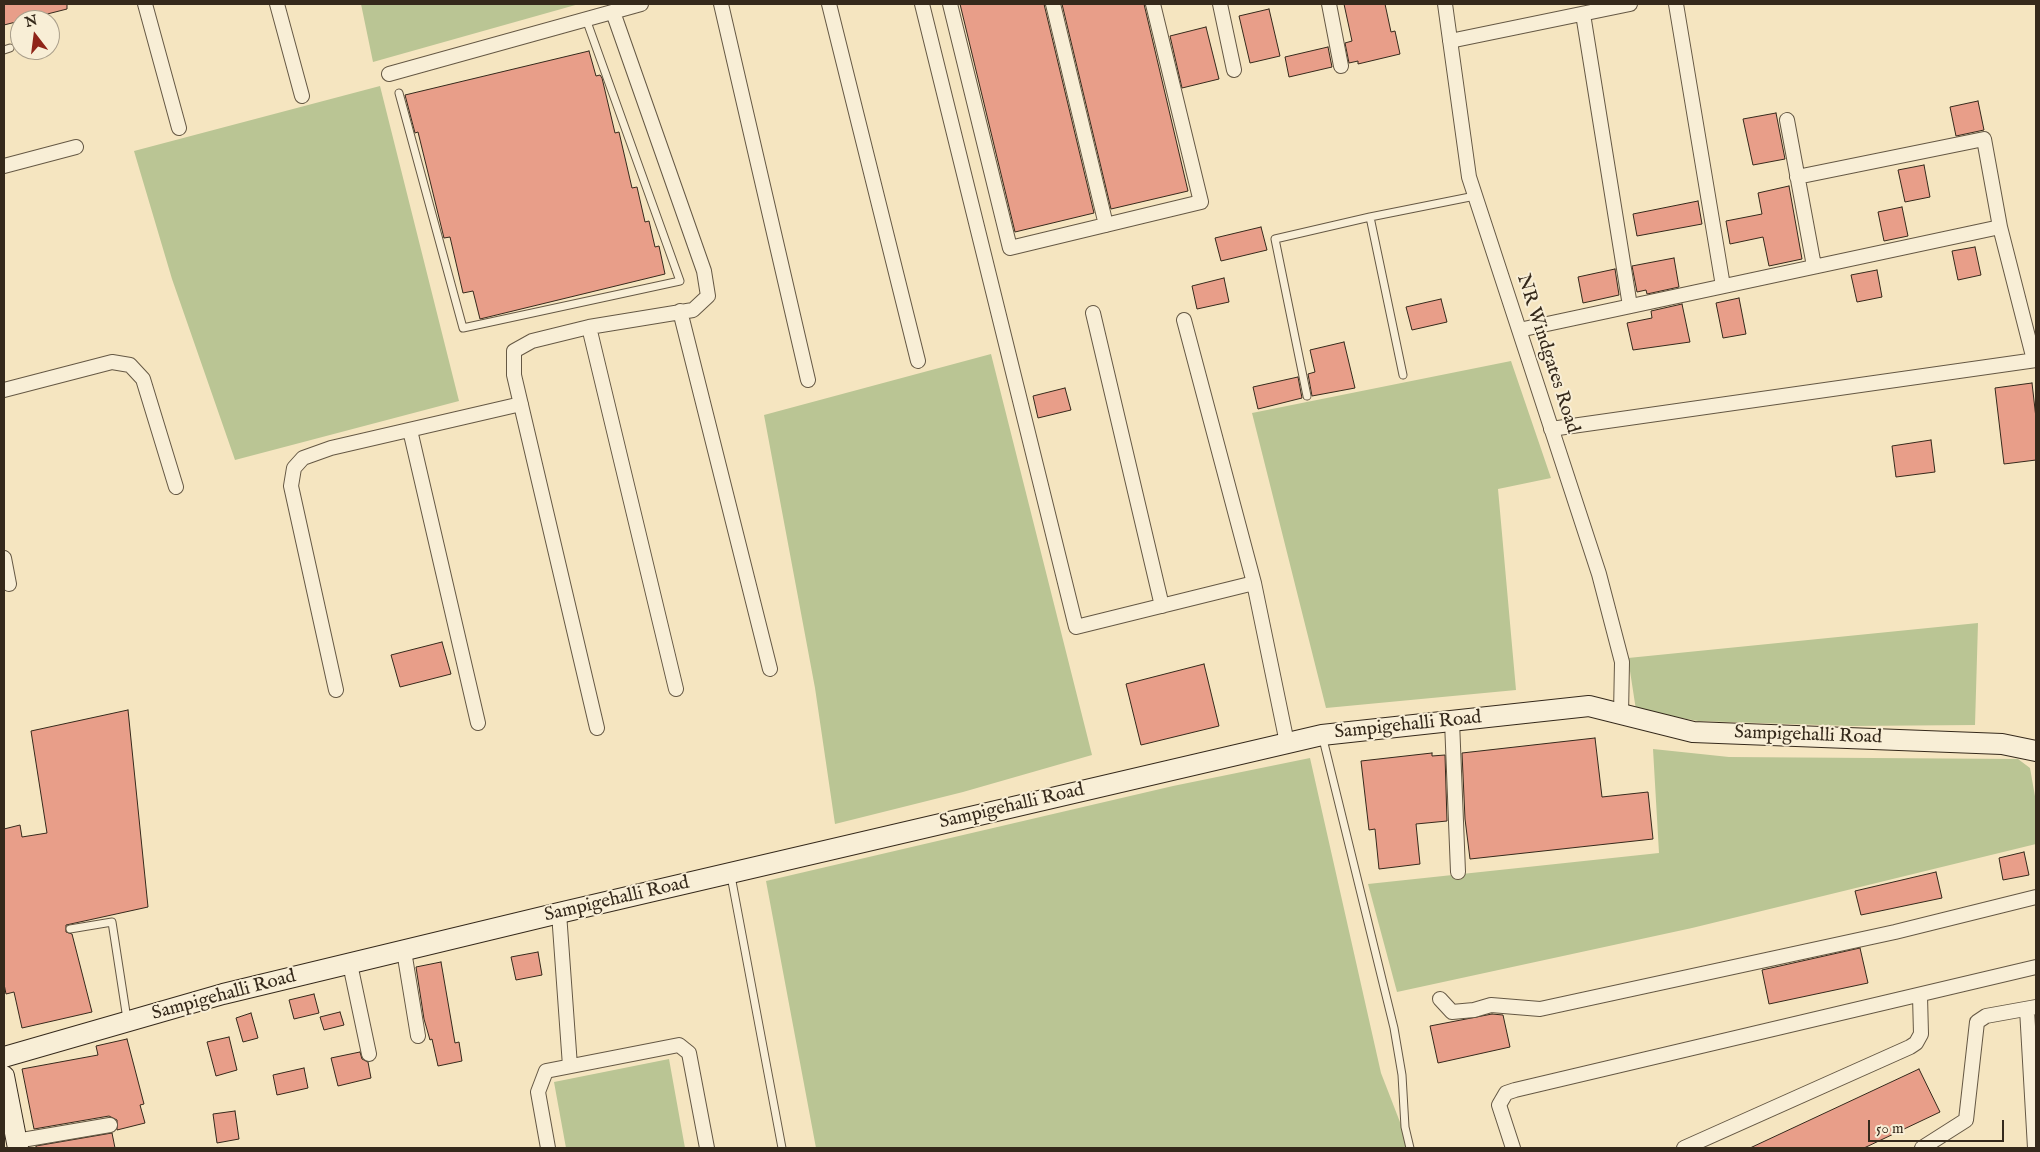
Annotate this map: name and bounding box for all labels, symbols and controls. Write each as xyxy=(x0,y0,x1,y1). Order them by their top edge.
north arrow xyxy=(10,10,60,60)
text: N xyxy=(23,11,40,32)
street label: NR Windgates Road xyxy=(1511,272,1583,436)
street label: Sampigehalli Road xyxy=(1333,707,1483,745)
street label: Sampigehalli Road xyxy=(1734,722,1882,750)
street label: Sampigehalli Road xyxy=(937,779,1087,835)
street label: Sampigehalli Road xyxy=(542,872,692,928)
street label: Sampigehalli Road xyxy=(150,966,298,1026)
scale bar xyxy=(1870,1110,2006,1142)
text: 50 m xyxy=(1876,1119,1904,1138)

